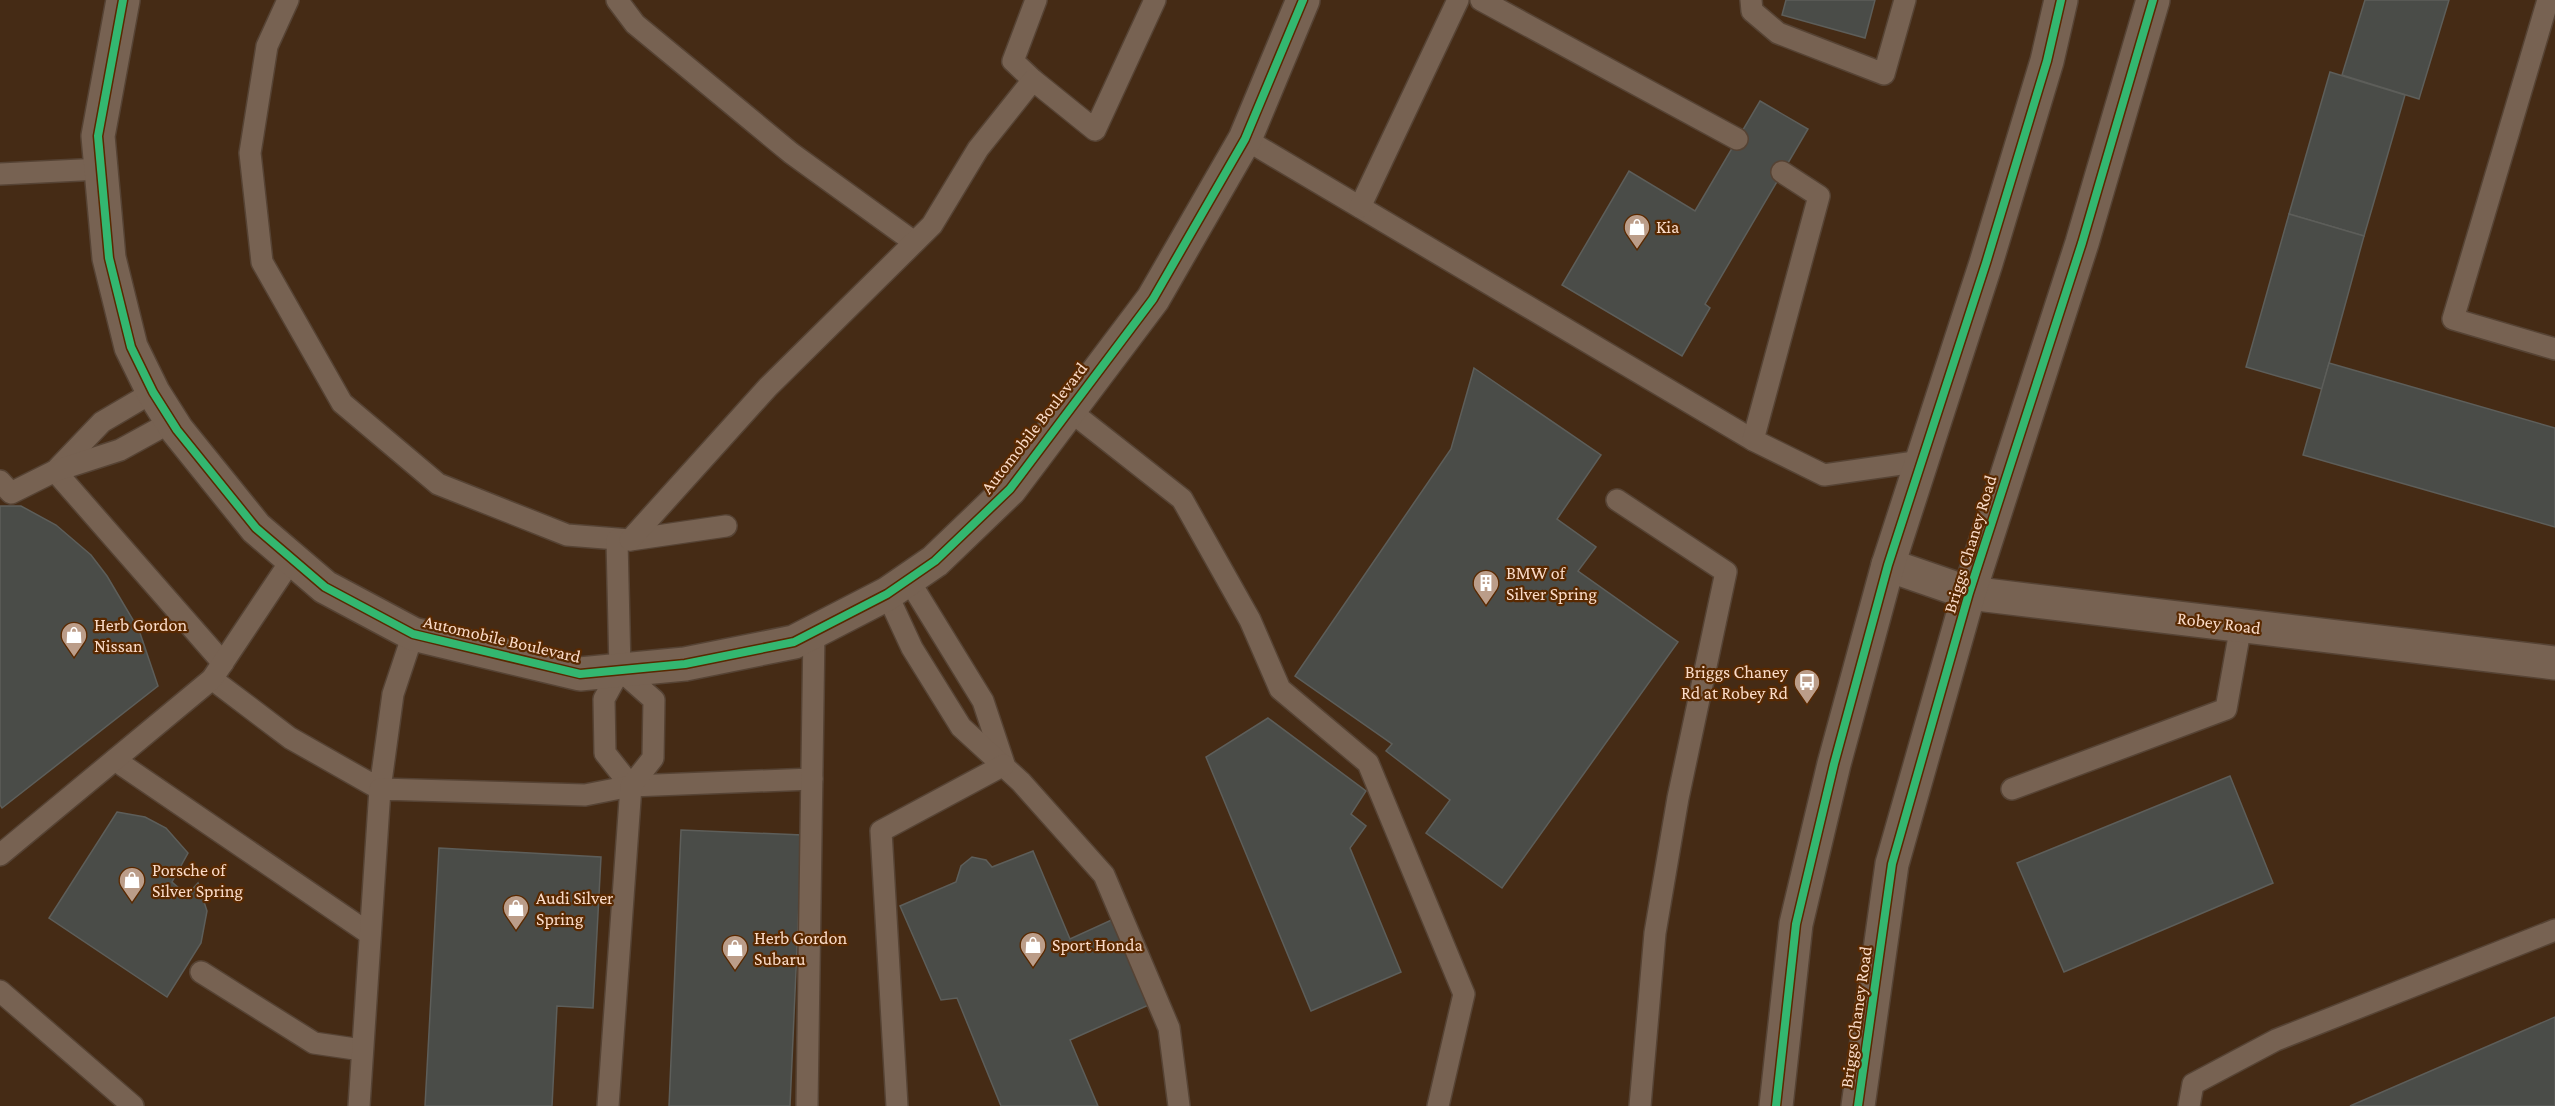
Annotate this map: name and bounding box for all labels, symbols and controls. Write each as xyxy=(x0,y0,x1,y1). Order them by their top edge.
shop icon: Kia xyxy=(1622,212,1652,250)
place label: Kia xyxy=(1656,217,1679,237)
street label: Automobile Boulevard xyxy=(977,358,1092,497)
street label: Briggs Chaney Road xyxy=(1940,472,2001,615)
place label: BMW of Silver Spring xyxy=(1506,563,1597,604)
building icon: BMW of Silver Spring xyxy=(1471,568,1501,606)
street label: Robey Road xyxy=(2176,608,2262,638)
street label: Automobile Boulevard xyxy=(421,611,583,667)
place label: Herb Gordon Nissan xyxy=(94,615,187,656)
shop icon: Herb Gordon Nissan xyxy=(59,620,89,658)
place label: Briggs Chaney Rd at Robey Rd xyxy=(1681,662,1789,703)
bus stop icon: Briggs Chaney Rd at Robey Rd xyxy=(1792,667,1822,705)
place label: Porsche of Silver Spring xyxy=(152,860,243,901)
shop icon: Porsche of Silver Spring xyxy=(117,865,147,903)
place label: Audi Silver Spring xyxy=(536,888,614,929)
shop icon: Audi Silver Spring xyxy=(501,893,531,931)
place label: Herb Gordon Subaru xyxy=(754,928,847,969)
shop icon: Sport Honda xyxy=(1018,930,1048,968)
shop icon: Herb Gordon Subaru xyxy=(720,933,750,971)
place label: Sport Honda xyxy=(1052,935,1143,955)
street label: Briggs Chaney Road xyxy=(1836,944,1876,1089)

